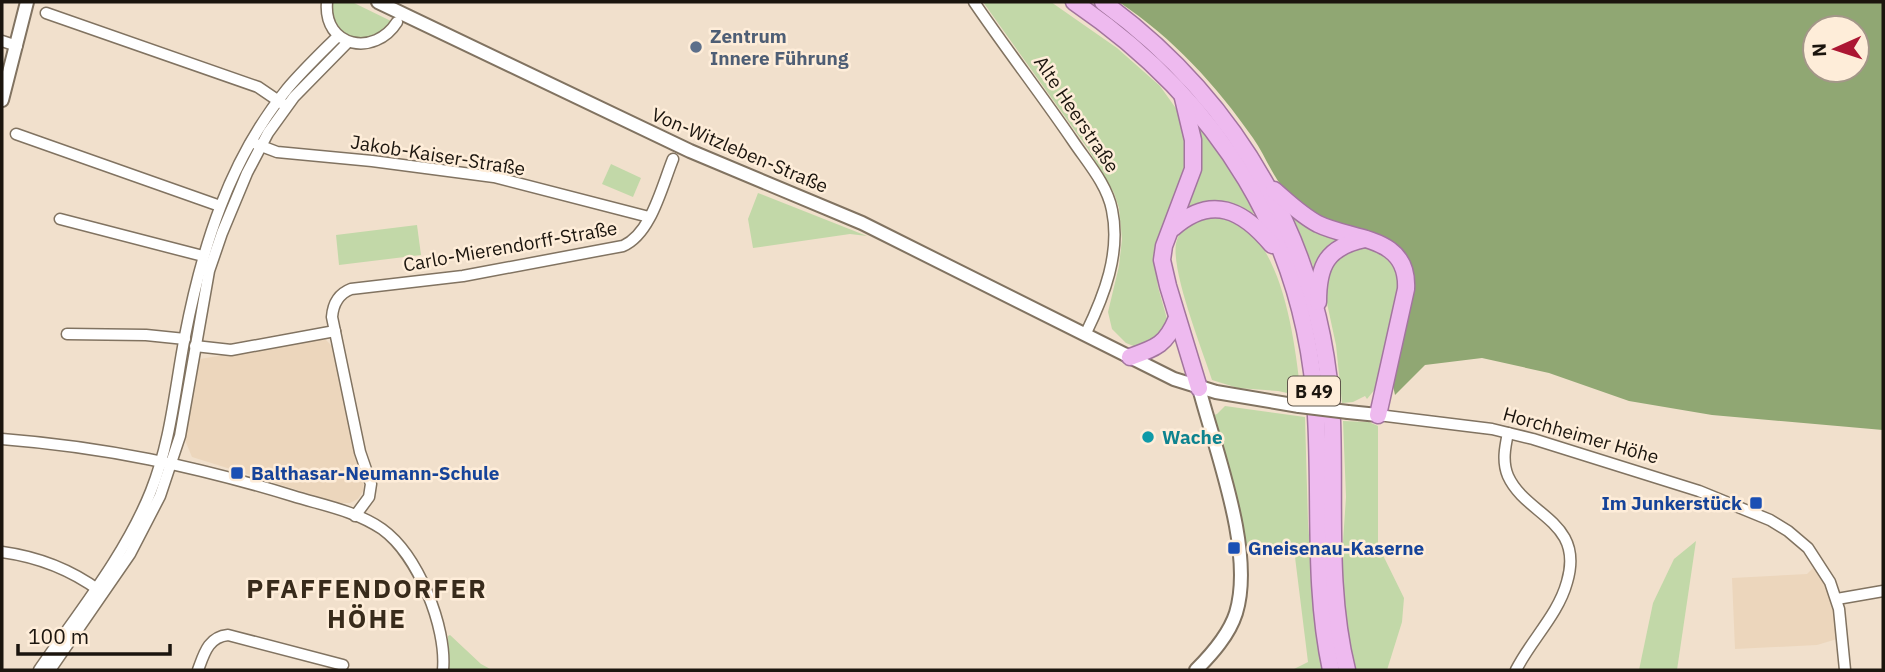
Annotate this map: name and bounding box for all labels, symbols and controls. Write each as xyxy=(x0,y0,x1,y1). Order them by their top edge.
north arrow xyxy=(1801,14,1871,84)
place label: Zentrum Innere Führung xyxy=(710,24,849,70)
marker: Zentrum Innere Führung xyxy=(688,39,704,55)
text: N xyxy=(1807,42,1831,57)
street label: Alte Heerstraße xyxy=(1029,51,1125,177)
street label: Von-Witzleben-Straße xyxy=(648,102,832,198)
street label: Jakob-Kaiser-Straße xyxy=(349,129,527,181)
street label: Carlo-Mierendorff-Straße xyxy=(401,215,619,277)
road number: B 49 xyxy=(1288,376,1340,405)
street label: Horchheimer Höhe xyxy=(1500,401,1662,469)
place label: Wache xyxy=(1162,425,1223,449)
marker: Wache xyxy=(1140,429,1156,445)
place label: Balthasar-Neumann-Schule xyxy=(251,461,500,485)
marker: Balthasar-Neumann-Schule xyxy=(229,465,245,481)
place label: Im Junkerstück xyxy=(1601,491,1742,515)
marker: Im Junkerstück xyxy=(1748,495,1764,511)
place label: Gneisenau-Kaserne xyxy=(1248,536,1424,560)
marker: Gneisenau-Kaserne xyxy=(1226,540,1242,556)
district label: PFAFFENDORFER HÖHE xyxy=(246,571,488,635)
scale bar xyxy=(18,612,170,656)
text: 100 m xyxy=(28,622,89,650)

